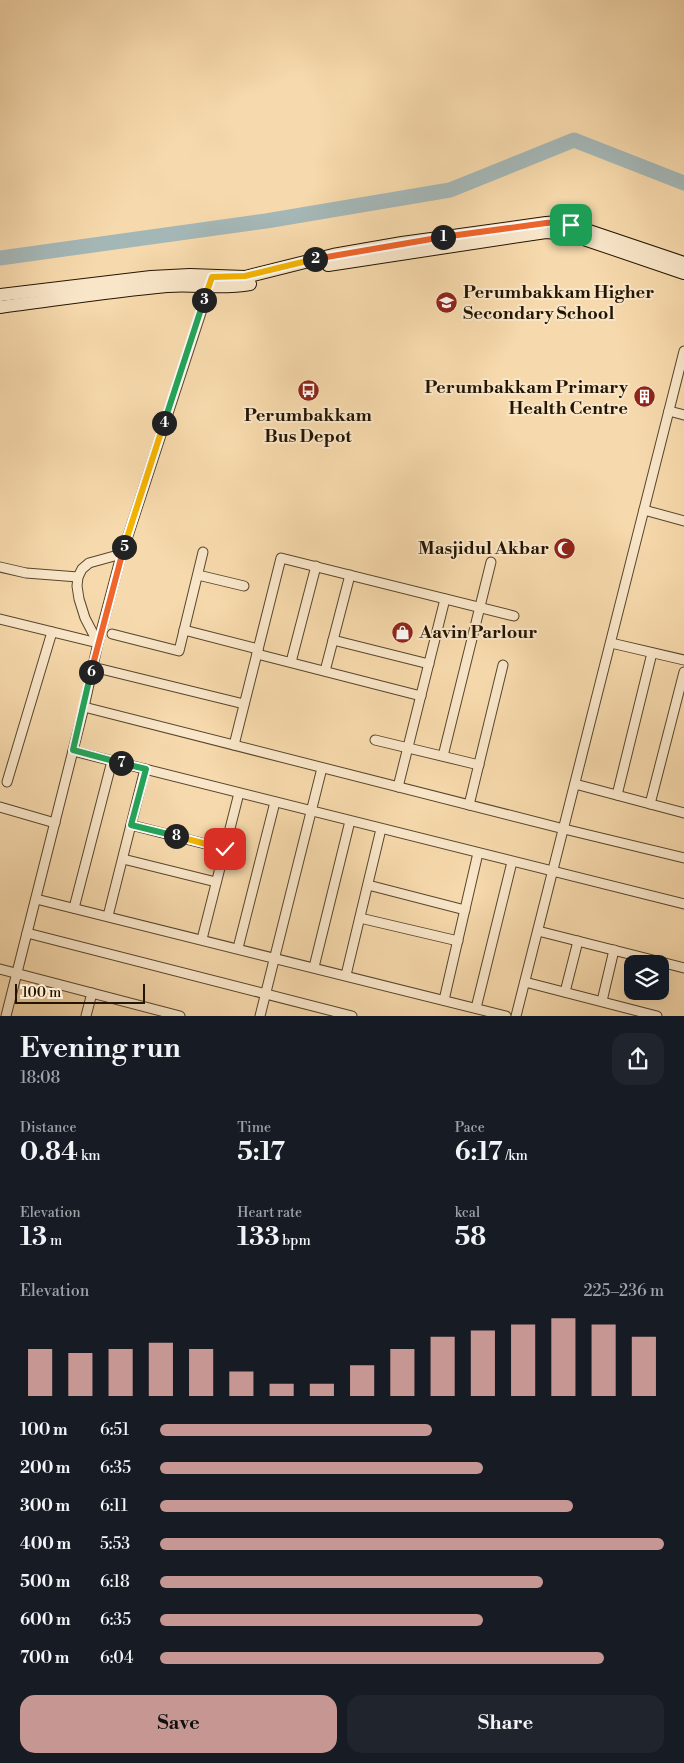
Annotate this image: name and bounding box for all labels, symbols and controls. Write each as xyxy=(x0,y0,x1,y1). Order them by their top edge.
pin xyxy=(550,204,592,246)
icon: arrive xyxy=(557,211,585,239)
pin: 1 xyxy=(430,224,456,250)
text: 1 xyxy=(440,228,447,246)
pin: 2 xyxy=(302,246,328,272)
text: 2 xyxy=(311,250,320,268)
place label: Perumbakkam Higher Secondary School xyxy=(463,281,654,325)
pin: 3 xyxy=(192,288,216,312)
school or university icon: Perumbakkam Higher Secondary School xyxy=(435,290,459,314)
text: 3 xyxy=(200,291,209,309)
place label: Perumbakkam Primary Health Centre xyxy=(425,376,629,420)
bus stop icon: Perumbakkam Bus Depot xyxy=(296,378,320,402)
building icon: Perumbakkam Primary Health Centre xyxy=(632,385,656,409)
place label: Perumbakkam Bus Depot xyxy=(244,404,373,448)
pin: 4 xyxy=(152,410,176,436)
text: 4 xyxy=(160,414,169,432)
pin: 5 xyxy=(112,534,136,560)
mosque icon: Masjidul Akbar xyxy=(553,536,577,560)
place label: Masjidul Akbar xyxy=(418,537,549,560)
text: 5 xyxy=(120,538,129,556)
shop icon: Aavin Parlour xyxy=(391,620,415,644)
place label: Aavin Parlour xyxy=(418,621,537,644)
pin: 6 xyxy=(78,660,104,684)
text: 6 xyxy=(87,663,96,681)
pin: 7 xyxy=(108,750,134,776)
text: 7 xyxy=(117,754,126,772)
pin: 8 xyxy=(164,824,188,848)
text: 8 xyxy=(172,827,181,845)
pin xyxy=(204,828,246,870)
icon: check xyxy=(211,835,239,863)
map controls xyxy=(624,955,669,1000)
button: layers xyxy=(624,955,669,1000)
scale bar xyxy=(15,981,145,1004)
text: 100 m xyxy=(22,984,61,1002)
text: Evening run xyxy=(20,1031,181,1066)
button: share xyxy=(612,1033,664,1085)
text: 18:08 xyxy=(20,1068,60,1088)
text: Distance xyxy=(20,1119,77,1137)
text: Time xyxy=(237,1119,271,1137)
text: Pace xyxy=(455,1119,485,1137)
text: 0.84 xyxy=(20,1137,78,1168)
text: 5:17 xyxy=(237,1137,285,1168)
text: 6:17 xyxy=(455,1137,503,1168)
text: km xyxy=(78,1147,101,1165)
text: /km xyxy=(503,1147,528,1165)
text: Elevation xyxy=(20,1204,81,1222)
text: Heart rate xyxy=(237,1204,302,1222)
text: kcal xyxy=(455,1204,480,1222)
text: 13 xyxy=(20,1222,47,1253)
text: 133 xyxy=(237,1222,279,1253)
text: 58 xyxy=(455,1222,486,1253)
text: m xyxy=(47,1232,62,1250)
text: bpm xyxy=(279,1232,311,1250)
text: Elevation xyxy=(20,1281,89,1301)
text: 225–236 m xyxy=(583,1281,664,1301)
text: 100 m xyxy=(20,1420,68,1440)
text: 6:51 xyxy=(100,1420,129,1440)
text: 200 m xyxy=(20,1458,70,1478)
text: 6:35 xyxy=(100,1458,131,1478)
text: 300 m xyxy=(20,1496,70,1516)
text: 6:11 xyxy=(100,1496,128,1516)
text: 400 m xyxy=(20,1534,71,1554)
text: 5:53 xyxy=(100,1534,130,1554)
text: 500 m xyxy=(20,1572,70,1592)
text: 6:18 xyxy=(100,1572,130,1592)
text: 600 m xyxy=(20,1610,70,1630)
text: 6:35 xyxy=(100,1610,131,1630)
text: 700 m xyxy=(20,1648,69,1668)
text: 6:04 xyxy=(100,1648,133,1668)
button: Save xyxy=(20,1695,337,1753)
button: Share xyxy=(347,1695,664,1753)

